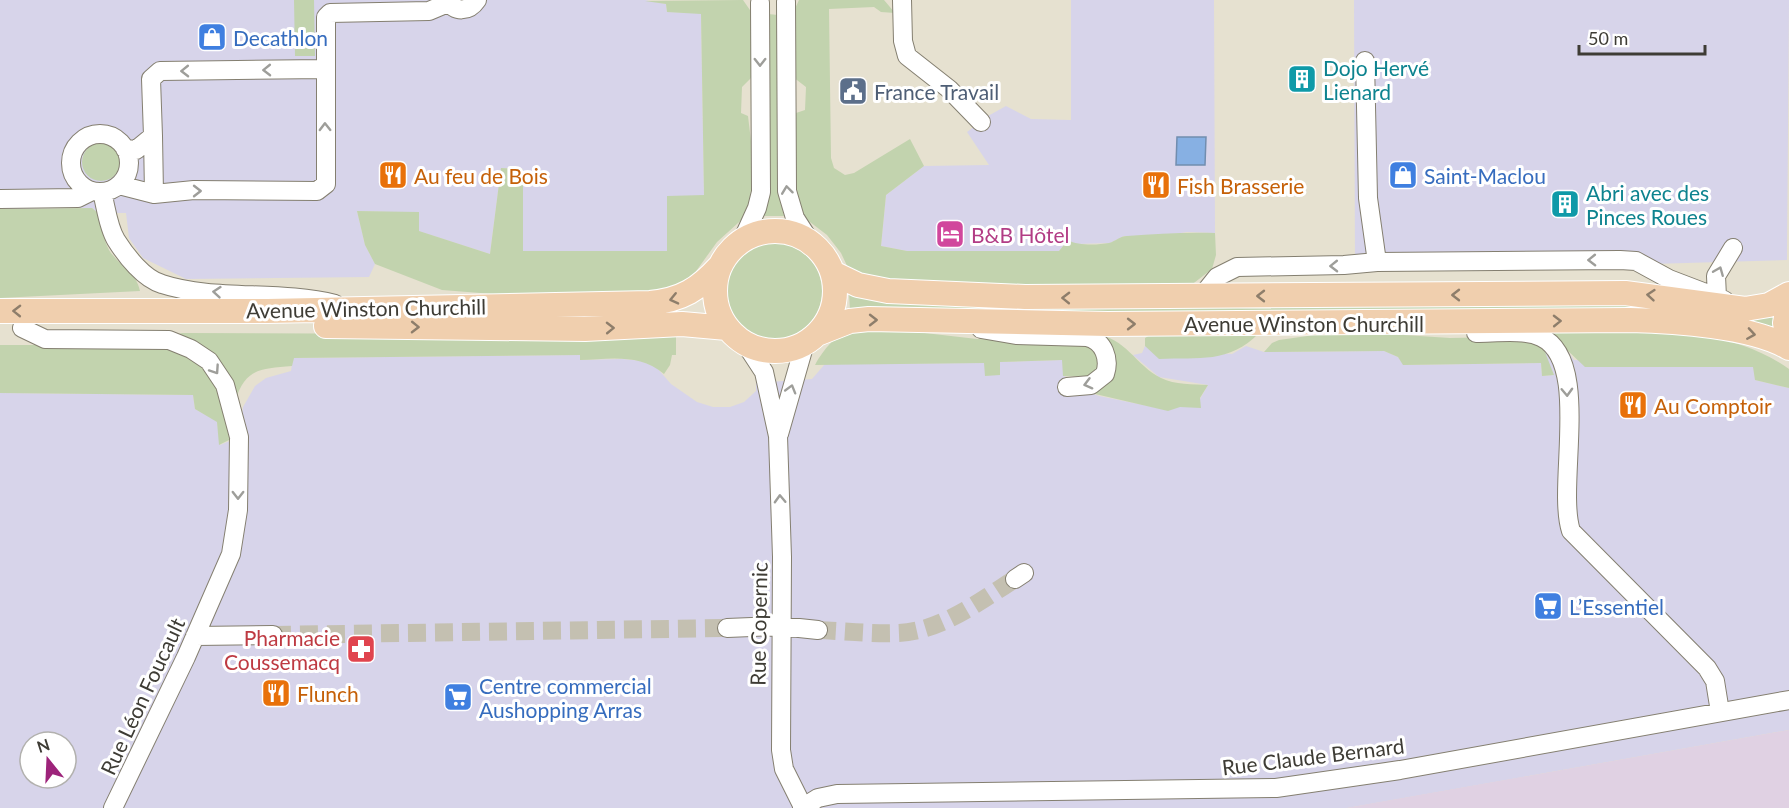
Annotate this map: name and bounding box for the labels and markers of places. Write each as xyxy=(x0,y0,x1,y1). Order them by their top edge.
shop icon: Decathlon xyxy=(196,21,228,53)
place label: Decathlon xyxy=(233,25,328,50)
place label: Dojo Hervé Lienard xyxy=(1323,55,1429,104)
building icon: Dojo Hervé Lienard xyxy=(1286,63,1318,95)
public building icon: France Travail xyxy=(837,75,869,107)
place label: France Travail xyxy=(874,79,999,104)
restaurant icon: Au feu de Bois xyxy=(377,159,409,191)
shop icon: Saint-Maclou xyxy=(1387,159,1419,191)
place label: Au feu de Bois xyxy=(414,163,548,188)
place label: Saint-Maclou xyxy=(1424,163,1546,188)
restaurant icon: Fish Brasserie xyxy=(1140,169,1172,201)
place label: Fish Brasserie xyxy=(1177,173,1304,198)
place label: Abri avec des Pinces Roues xyxy=(1586,180,1709,229)
building icon: Abri avec des Pinces Roues xyxy=(1549,188,1581,220)
hotel icon: B&B Hôtel xyxy=(934,218,966,250)
place label: B&B Hôtel xyxy=(971,222,1069,247)
restaurant icon: Au Comptoir xyxy=(1617,389,1649,421)
place label: Au Comptoir xyxy=(1654,393,1772,418)
supermarket icon: L’Essentiel xyxy=(1532,590,1564,622)
place label: L’Essentiel xyxy=(1569,594,1664,619)
place label: Pharmacie Coussemacq xyxy=(224,625,340,674)
pharmacy icon: Pharmacie Coussemacq xyxy=(345,633,377,665)
place label: Centre commercial Aushopping Arras xyxy=(479,673,652,722)
restaurant icon: Flunch xyxy=(260,677,292,709)
place label: Flunch xyxy=(297,681,359,706)
supermarket icon: Centre commercial Aushopping Arras xyxy=(442,681,474,713)

